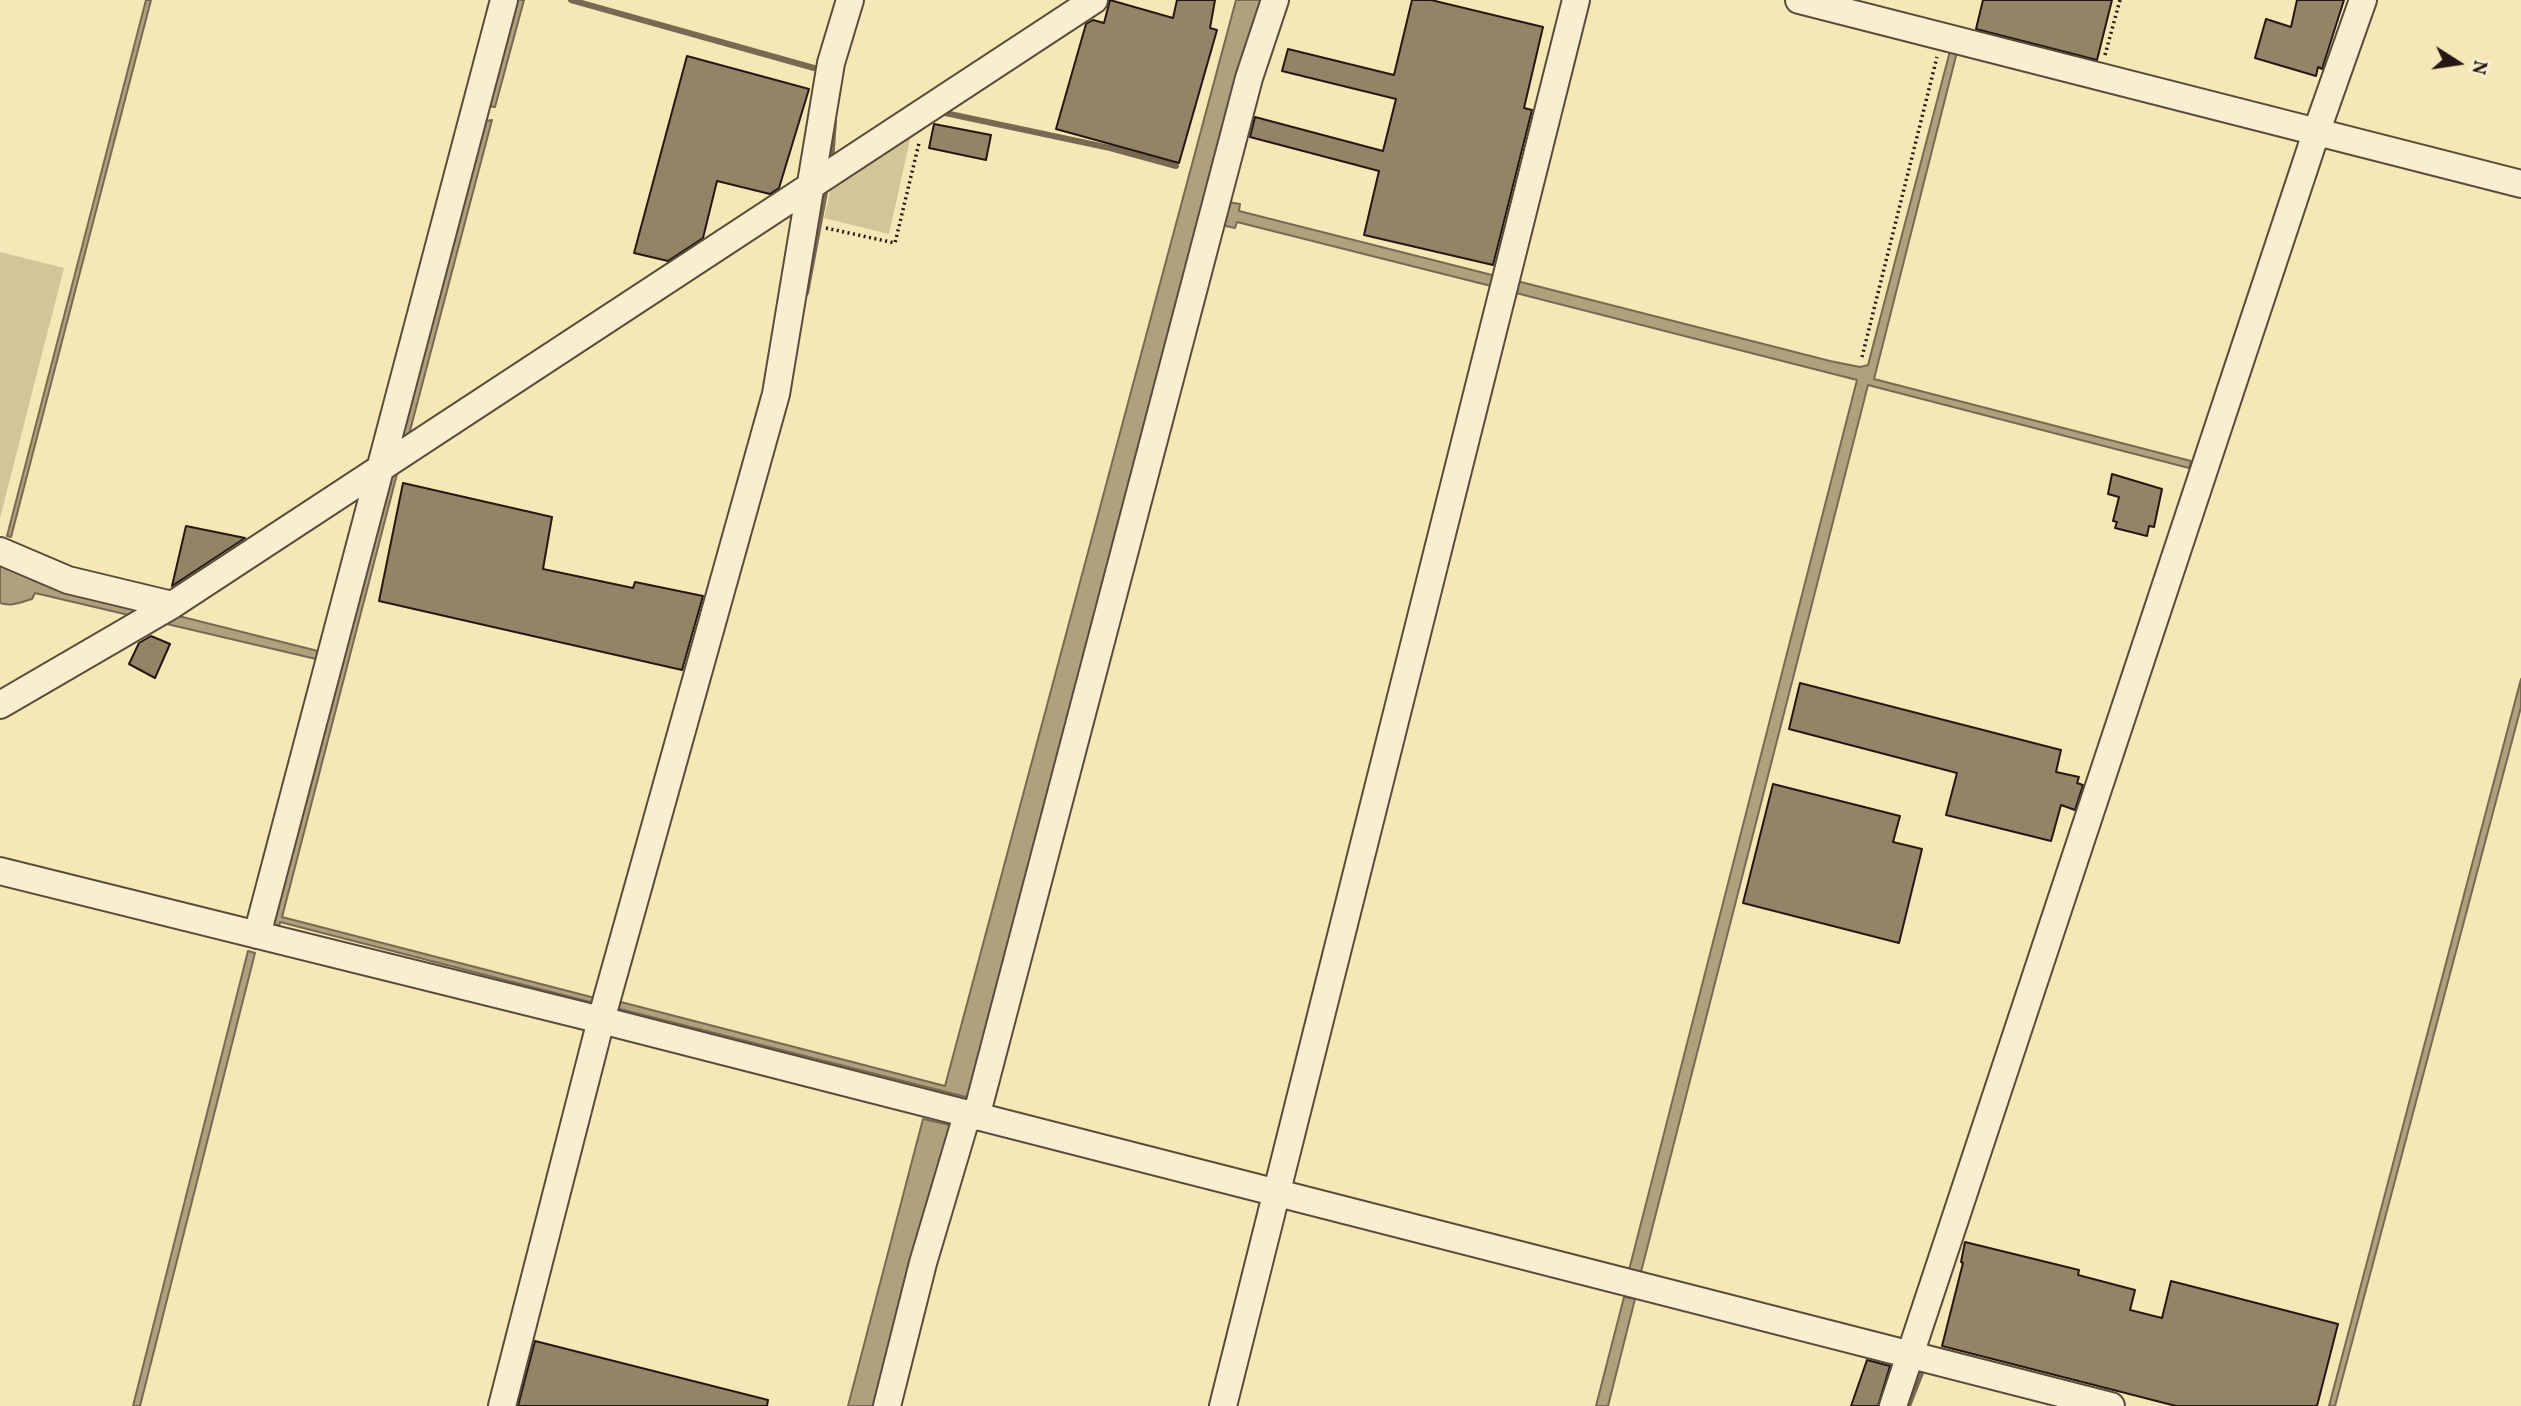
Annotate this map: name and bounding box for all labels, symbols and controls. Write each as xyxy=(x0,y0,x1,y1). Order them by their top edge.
north arrow xyxy=(2423,28,2493,98)
text: N xyxy=(2464,58,2493,77)

